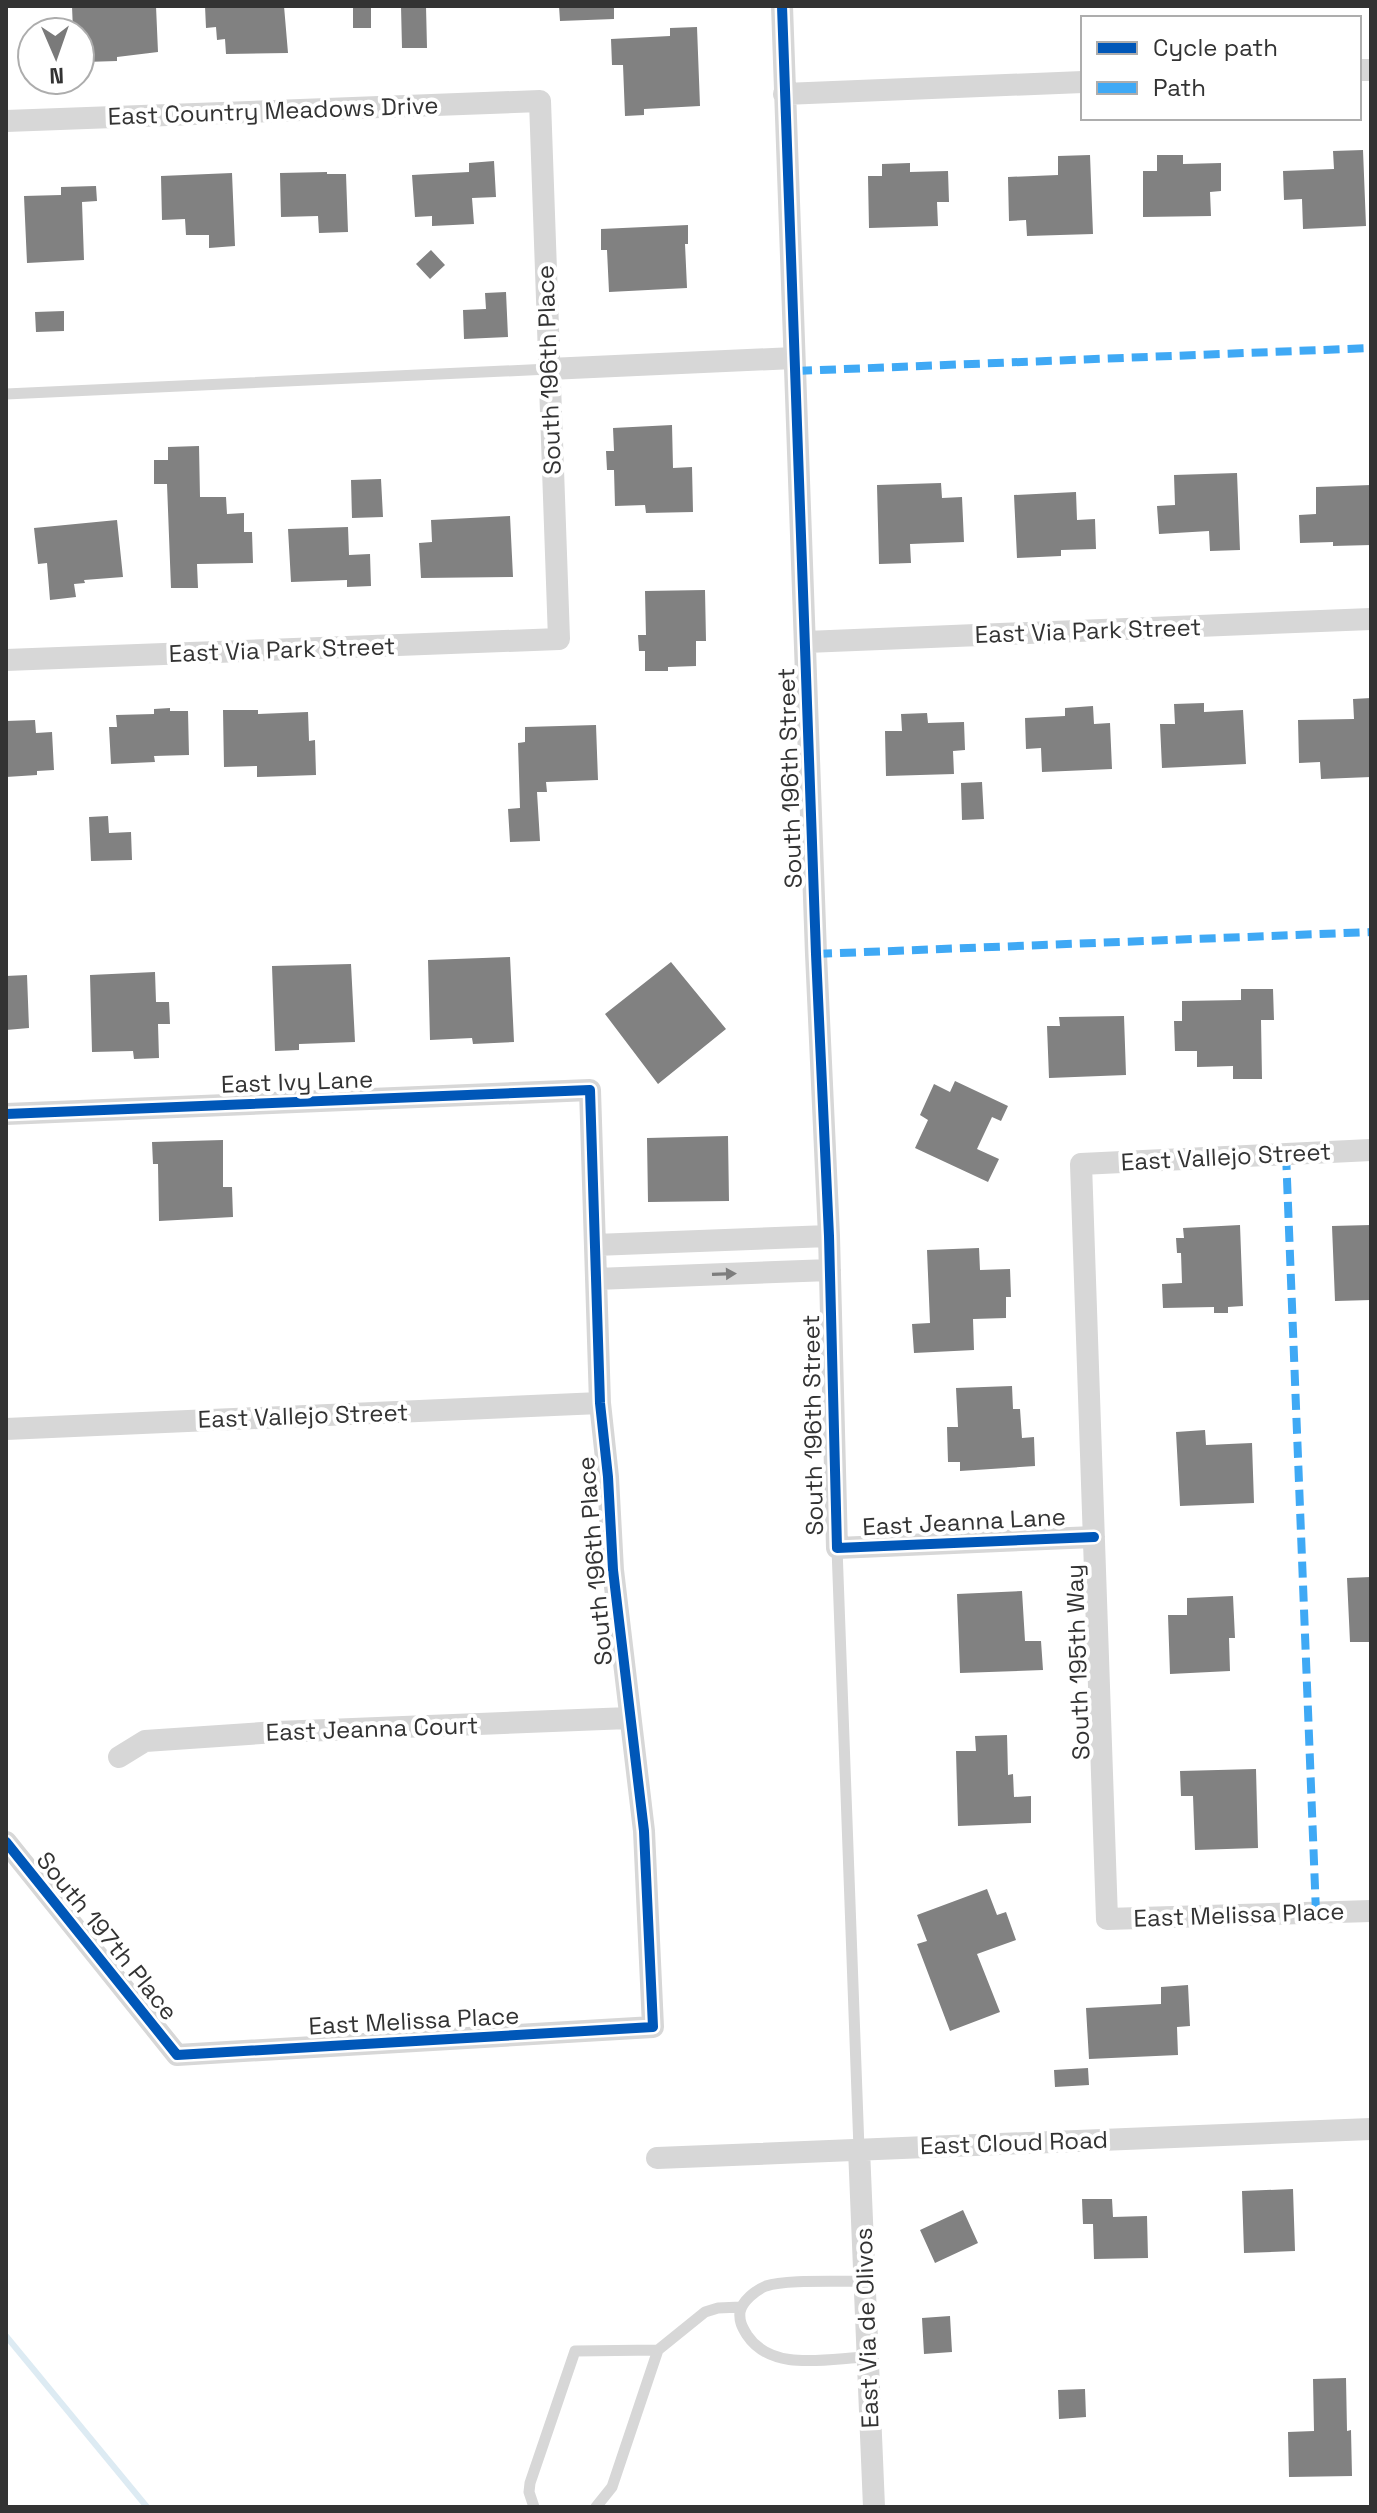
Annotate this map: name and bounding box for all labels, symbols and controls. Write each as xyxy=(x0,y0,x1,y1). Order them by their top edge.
north arrow xyxy=(16,16,96,96)
legend xyxy=(1081,16,1361,120)
text: Cycle path xyxy=(1153,32,1278,63)
text: N xyxy=(49,62,65,90)
text: Path xyxy=(1153,72,1206,103)
street label: East Country Meadows Drive xyxy=(107,89,439,132)
street label: South 196th Place xyxy=(529,265,568,475)
street label: East Via Park Street xyxy=(974,611,1202,650)
street label: East Via Park Street xyxy=(168,630,396,669)
street label: South 196th Street xyxy=(770,667,809,889)
street label: East Ivy Lane xyxy=(220,1063,374,1100)
street label: East Vallejo Street xyxy=(1120,1136,1332,1177)
one-way arrow xyxy=(712,1268,737,1281)
street label: South 196th Street xyxy=(795,1314,830,1536)
street label: East Vallejo Street xyxy=(197,1396,409,1435)
street label: South 196th Place xyxy=(570,1455,619,1667)
street label: East Jeanna Lane xyxy=(861,1501,1066,1542)
street label: South 195th Way xyxy=(1059,1564,1096,1760)
street label: East Jeanna Court xyxy=(265,1709,479,1748)
street label: South 197th Place xyxy=(30,1845,185,2026)
street label: East Melissa Place xyxy=(1133,1895,1345,1934)
street label: East Melissa Place xyxy=(308,1999,520,2042)
street label: East Cloud Road xyxy=(919,2124,1109,2161)
street label: East Via de Olivos xyxy=(848,2227,885,2429)

